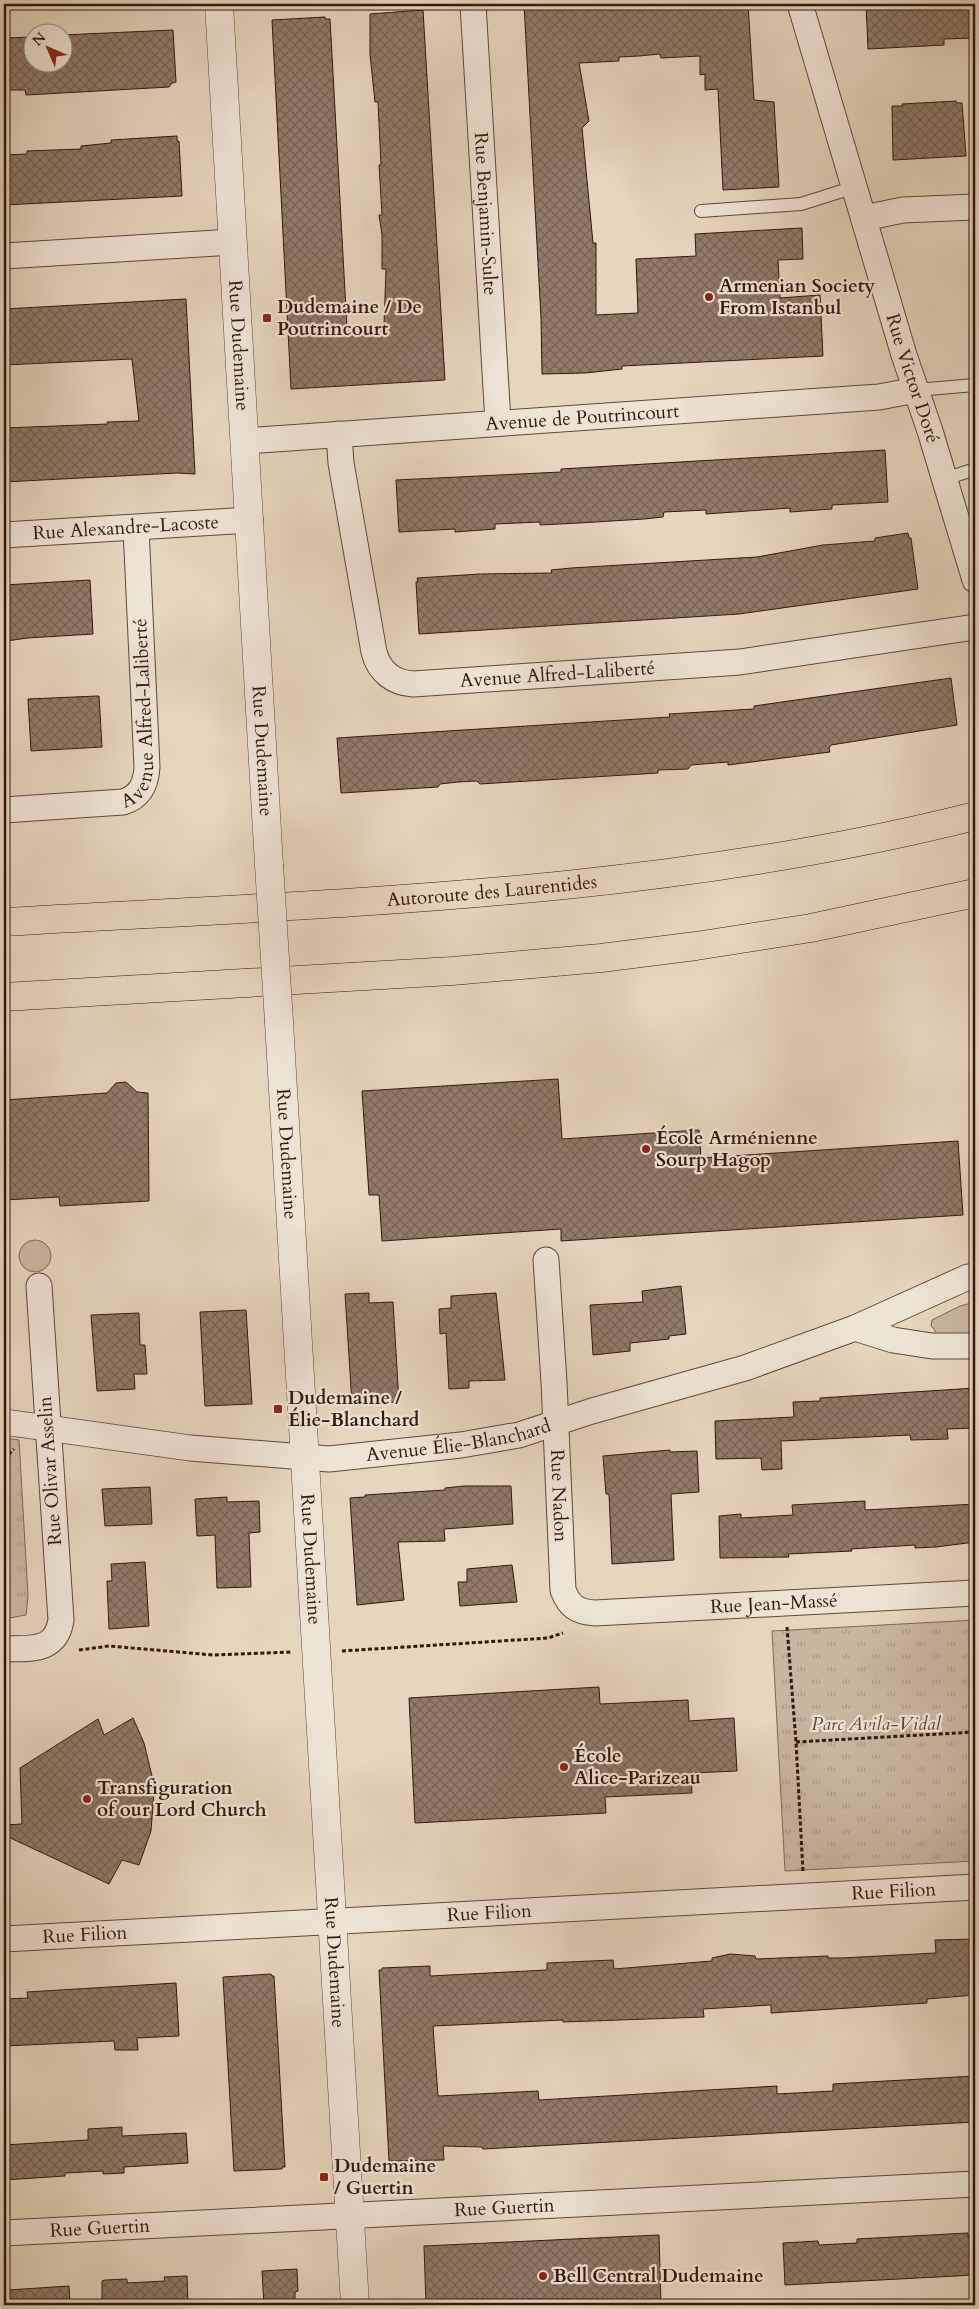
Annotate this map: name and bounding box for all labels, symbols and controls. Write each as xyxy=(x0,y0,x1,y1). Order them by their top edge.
north arrow xyxy=(22,22,72,72)
text: N xyxy=(28,28,50,50)
street label: Rue Benjamin-Sulte xyxy=(468,131,503,296)
place label: Armenian Society From Istanbul xyxy=(719,273,875,321)
street label: Rue Dudemaine xyxy=(222,279,256,412)
marker: Armenian Society From Istanbul xyxy=(703,291,715,303)
place label: Dudemaine / De Poutrincourt xyxy=(277,294,422,342)
street label: Rue Victor Doré xyxy=(879,310,946,446)
marker: Dudemaine / De Poutrincourt xyxy=(261,312,273,324)
street label: Avenue de Poutrincourt xyxy=(484,398,680,437)
street label: Rue Alexandre-Lacoste xyxy=(32,509,220,546)
street label: Avenue Alfred-Laliberté xyxy=(117,618,160,815)
street label: Avenue Alfred-Laliberté xyxy=(459,655,656,694)
street label: Rue Dudemaine xyxy=(246,685,279,817)
street label: Autoroute des Laurentides xyxy=(386,869,598,913)
street label: Rue Dudemaine xyxy=(270,1088,304,1220)
place label: École Arménienne Sourp Hagop xyxy=(656,1125,818,1173)
marker: École Arménienne Sourp Hagop xyxy=(640,1143,652,1155)
place label: Dudemaine / Élie-Blanchard xyxy=(288,1385,420,1433)
street label: Rue Olivar Asselin xyxy=(32,1395,68,1547)
marker: Dudemaine / Élie-Blanchard xyxy=(272,1403,284,1415)
street label: Avenue Élie-Blanchard xyxy=(365,1412,554,1468)
street label: Rue Nadon xyxy=(544,1449,574,1543)
street label: Rue Dudemaine xyxy=(294,1493,328,1625)
street label: Rue Jean-Massé xyxy=(710,1587,838,1620)
park label: Parc Avila-Vidal xyxy=(811,1711,942,1737)
place label: École Alice-Parizeau xyxy=(574,1743,701,1791)
marker: École Alice-Parizeau xyxy=(558,1761,570,1773)
place label: Transfiguration of our Lord Church xyxy=(97,1775,267,1823)
marker: Transfiguration of our Lord Church xyxy=(81,1793,93,1805)
street label: Rue Filion xyxy=(851,1876,937,1907)
street label: Rue Dudemaine xyxy=(318,1896,352,2029)
street label: Rue Filion xyxy=(446,1898,533,1928)
street label: Rue Filion xyxy=(42,1919,128,1950)
place label: Dudemaine / Guertin xyxy=(334,2153,436,2201)
marker: Dudemaine / Guertin xyxy=(318,2171,330,2183)
street label: Rue Guertin xyxy=(453,2192,555,2223)
street label: Rue Guertin xyxy=(49,2213,151,2244)
place label: Bell Central Dudemaine xyxy=(553,2263,764,2289)
marker: Bell Central Dudemaine xyxy=(537,2270,549,2282)

